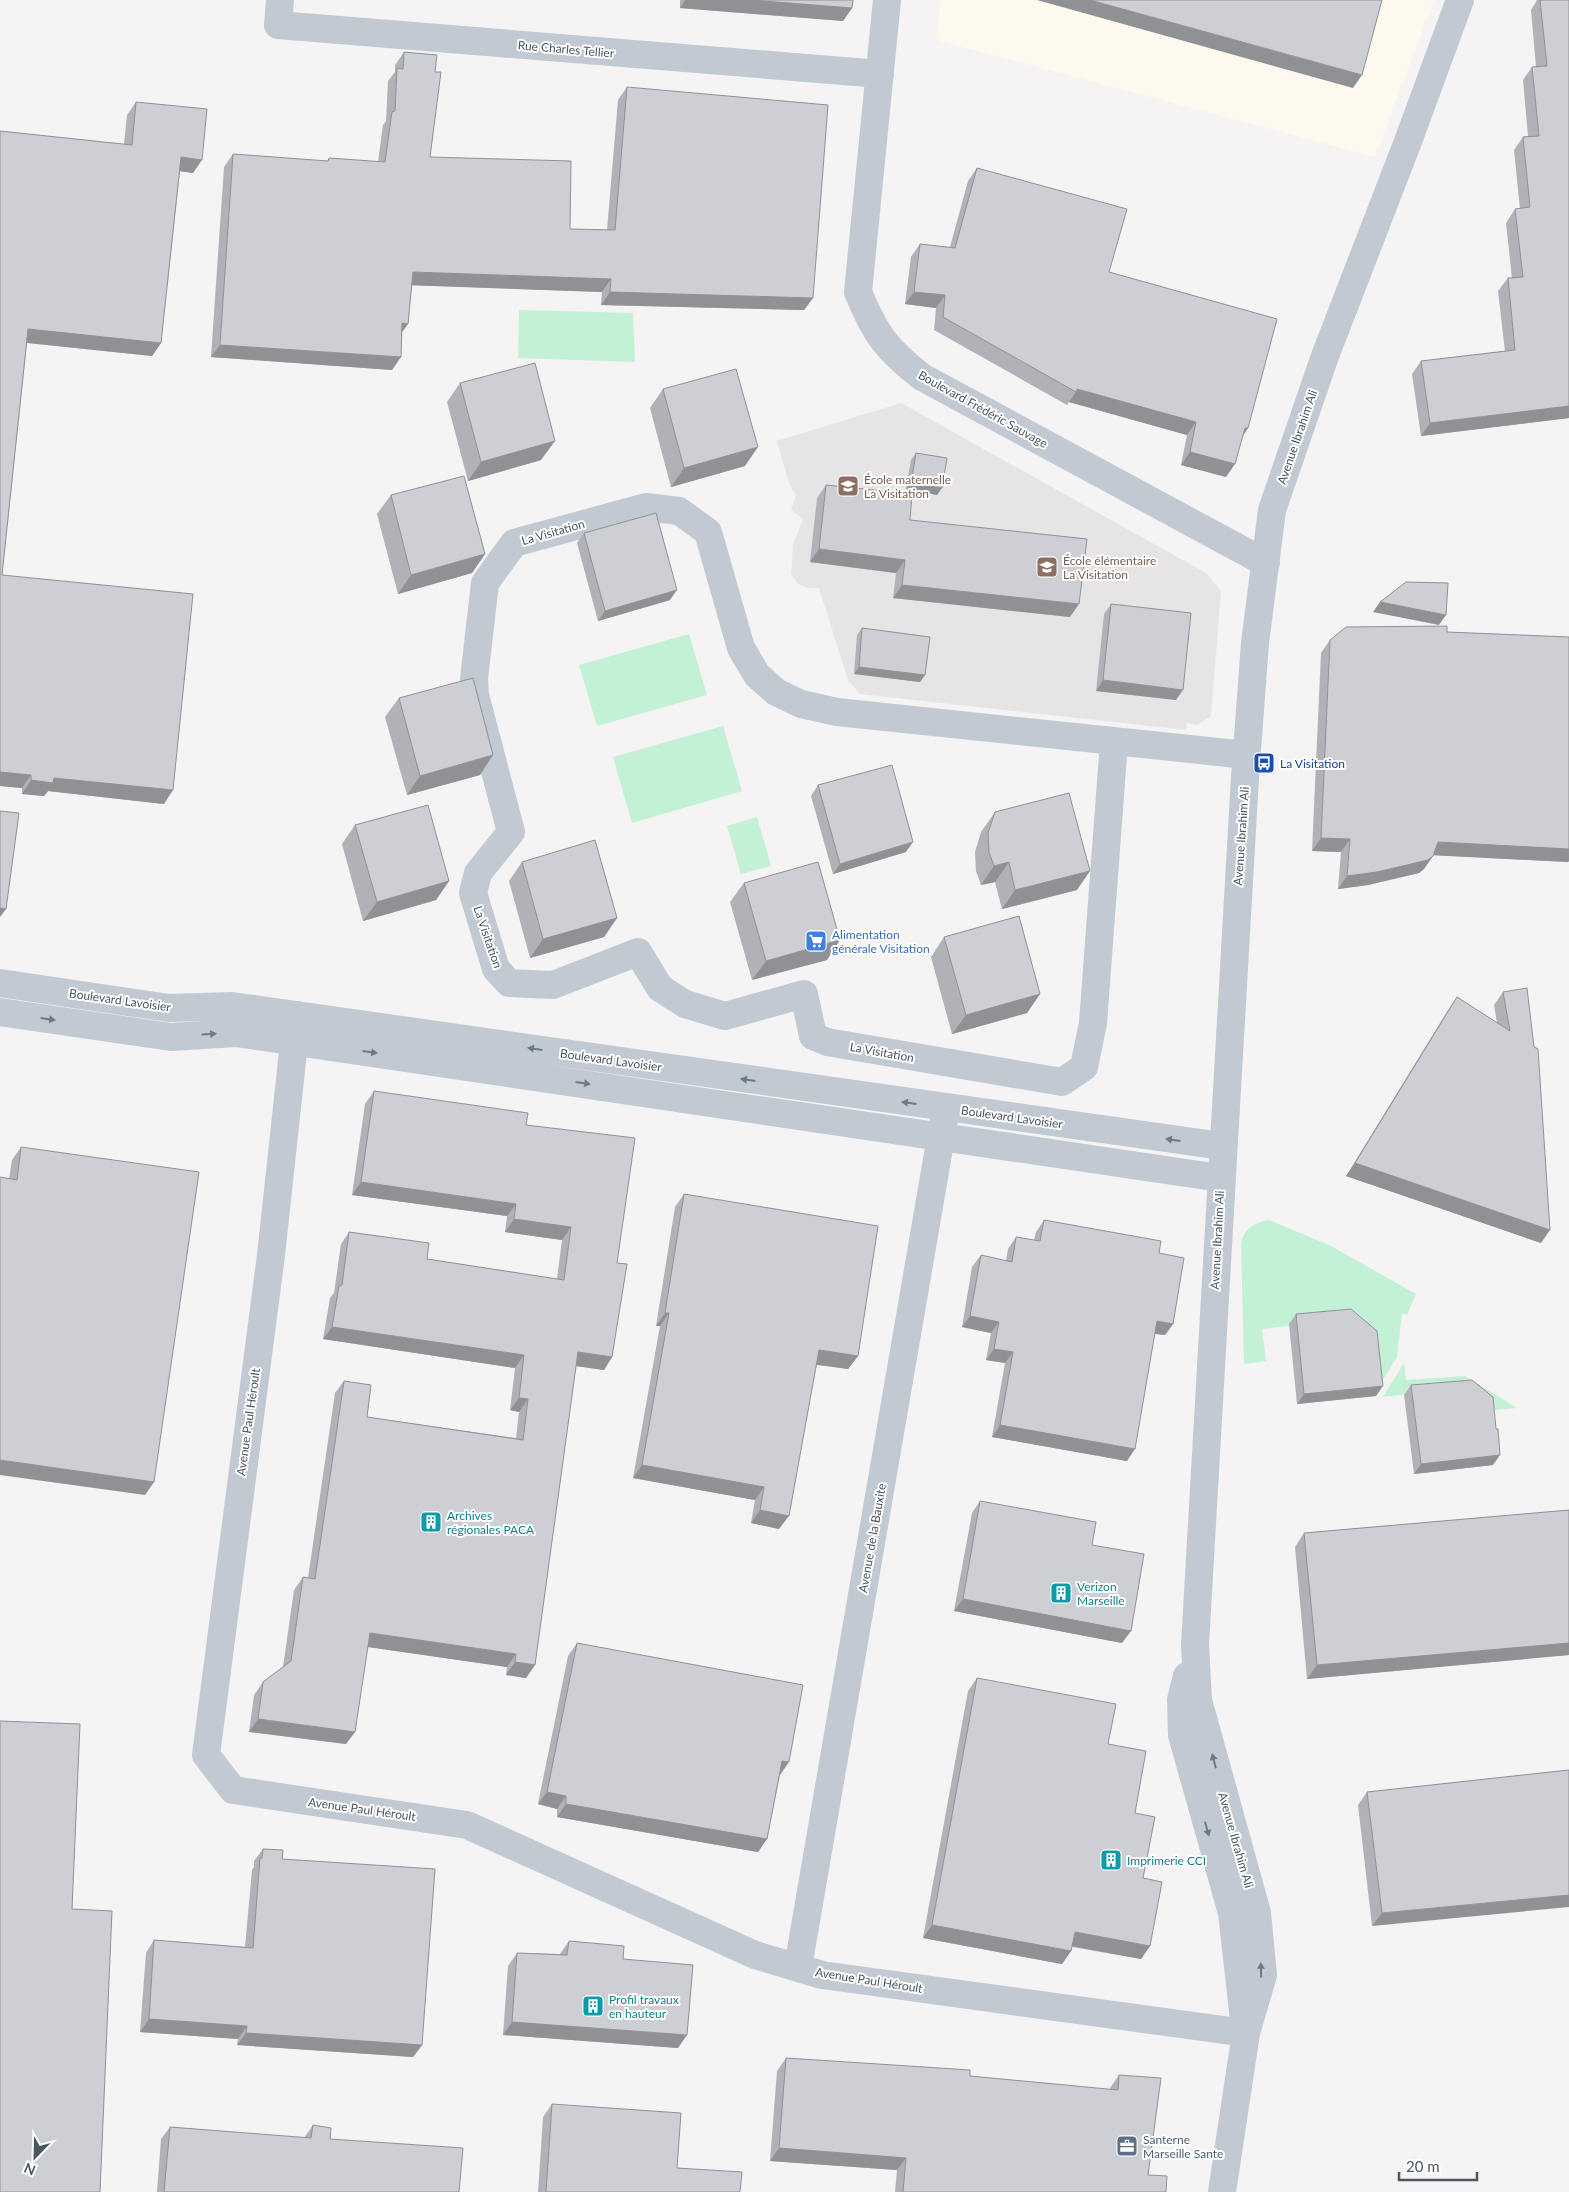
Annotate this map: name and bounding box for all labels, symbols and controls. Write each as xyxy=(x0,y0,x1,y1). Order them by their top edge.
street label: Rue Charles Tellier xyxy=(517,37,615,61)
street label: Boulevard Frédéric Sauvage xyxy=(916,367,1050,451)
street label: Avenue Ibrahim Ali xyxy=(1274,388,1320,486)
place label: École maternelle La Visitation xyxy=(864,472,951,501)
school or university icon: École maternelle La Visitation xyxy=(836,474,860,498)
street label: La Visitation xyxy=(520,516,586,548)
place label: École élémentaire La Visitation xyxy=(1063,553,1156,582)
school or university icon: École élémentaire La Visitation xyxy=(1035,555,1059,579)
bus stop icon: La Visitation xyxy=(1252,751,1276,775)
place label: La Visitation xyxy=(1280,756,1345,771)
street label: Avenue Ibrahim Ali xyxy=(1230,786,1252,886)
street label: La Visitation xyxy=(470,904,506,970)
place label: Alimentation générale Visitation xyxy=(832,927,930,956)
supermarket icon: Alimentation générale Visitation xyxy=(804,929,828,953)
street label: Boulevard Lavoisier xyxy=(68,985,172,1015)
one-way arrow xyxy=(41,1015,57,1023)
one-way arrow xyxy=(202,1030,218,1038)
street label: La Visitation xyxy=(849,1039,915,1065)
one-way arrow xyxy=(527,1045,543,1053)
street label: Boulevard Lavoisier xyxy=(559,1045,663,1075)
one-way arrow xyxy=(363,1048,379,1056)
one-way arrow xyxy=(739,1075,755,1083)
one-way arrow xyxy=(575,1080,591,1088)
one-way arrow xyxy=(900,1098,916,1106)
street label: Boulevard Lavoisier xyxy=(960,1102,1064,1132)
one-way arrow xyxy=(1165,1136,1181,1144)
street label: Avenue Ibrahim Ali xyxy=(1207,1190,1227,1290)
street label: Avenue Paul Héroult xyxy=(233,1367,263,1477)
street label: Avenue de la Bauxite xyxy=(855,1482,889,1594)
place label: Archives régionales PACA xyxy=(447,1508,535,1537)
building icon: Archives régionales PACA xyxy=(419,1510,443,1534)
place label: Verizon Marseille xyxy=(1077,1579,1125,1608)
building icon: Verizon Marseille xyxy=(1049,1581,1073,1605)
one-way arrow xyxy=(1209,1753,1217,1768)
street label: Avenue Ibrahim Ali xyxy=(1215,1790,1257,1890)
street label: Avenue Paul Héroult xyxy=(307,1794,417,1824)
one-way arrow xyxy=(1204,1822,1212,1837)
building icon: Imprimerie CCI xyxy=(1099,1848,1123,1872)
place label: Imprimerie CCI xyxy=(1127,1853,1206,1868)
one-way arrow xyxy=(1257,1961,1265,1977)
street label: Avenue Paul Héroult xyxy=(814,1964,924,1996)
place label: Profil travaux en hauteur xyxy=(609,1992,679,2021)
building icon: Profil travaux en hauteur xyxy=(581,1994,605,2018)
north arrow xyxy=(10,2132,60,2182)
place label: Santerne Marseille Sante xyxy=(1143,2132,1223,2161)
office icon: Santerne Marseille Sante xyxy=(1115,2134,1139,2158)
scale bar xyxy=(1399,2150,1476,2182)
text: 20 m xyxy=(1406,2157,1440,2175)
text: N xyxy=(21,2159,38,2179)

